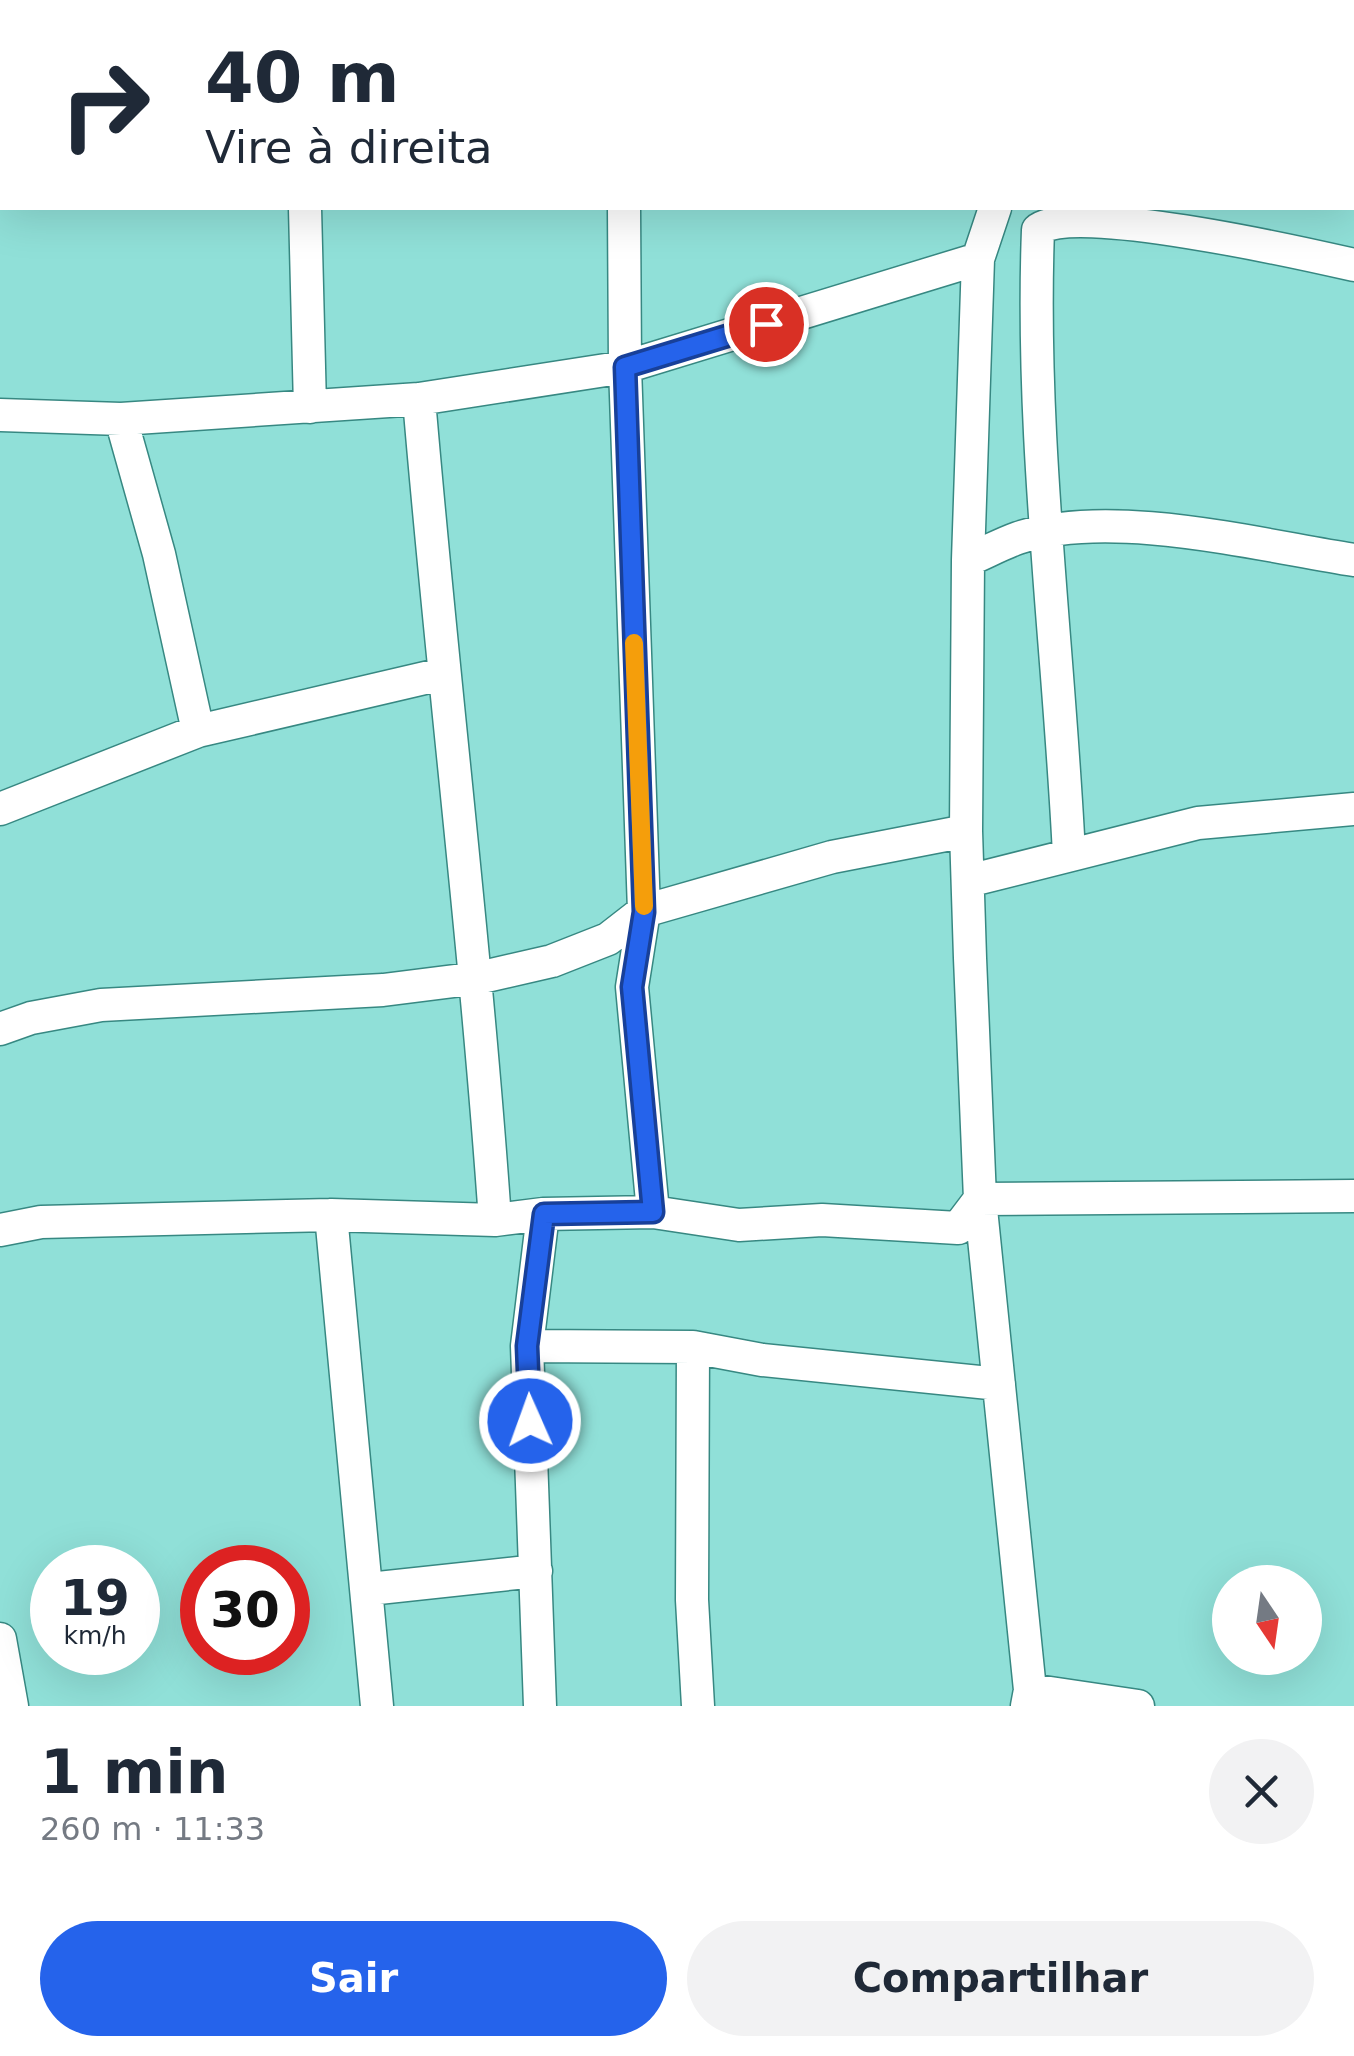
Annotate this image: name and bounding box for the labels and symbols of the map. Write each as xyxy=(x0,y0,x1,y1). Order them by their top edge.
pin xyxy=(724,282,809,367)
position arrow xyxy=(478,1369,582,1473)
speed limit sign: 30 xyxy=(180,1545,310,1675)
north arrow xyxy=(1212,1565,1322,1675)

